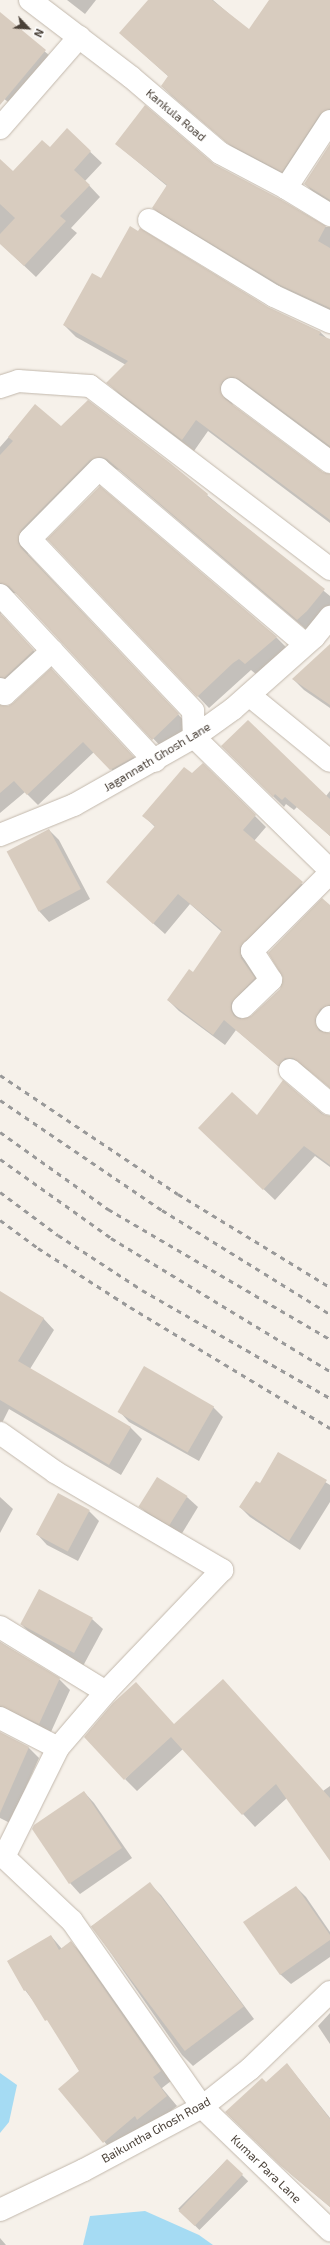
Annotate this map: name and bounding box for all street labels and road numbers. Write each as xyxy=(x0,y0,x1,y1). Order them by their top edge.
street label: Kankula Road xyxy=(143,86,209,144)
street label: Jagannath Ghosh Lane xyxy=(101,719,213,795)
street label: Baikuntha Ghosh Road xyxy=(99,2094,213,2166)
street label: Kumar Para Lane xyxy=(228,2132,304,2206)

